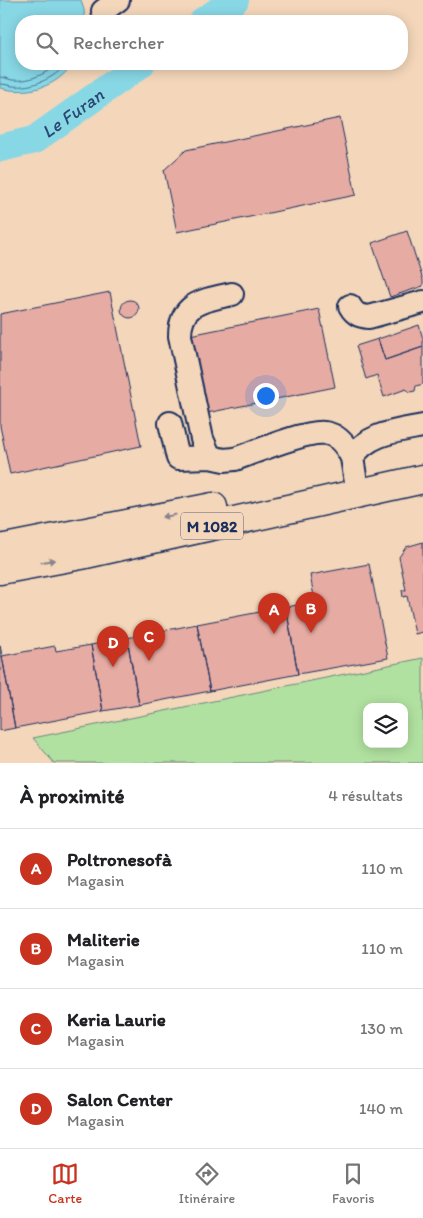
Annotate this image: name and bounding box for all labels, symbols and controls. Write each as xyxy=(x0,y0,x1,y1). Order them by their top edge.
search box xyxy=(15,15,408,70)
icon: search xyxy=(33,29,61,57)
text: Rechercher xyxy=(73,31,164,54)
water label: Le Furan xyxy=(37,83,109,143)
your location xyxy=(253,383,279,409)
one-way arrow xyxy=(161,512,177,520)
road number: M 1082 xyxy=(181,512,243,540)
one-way arrow xyxy=(40,557,56,565)
pin: B xyxy=(295,592,327,633)
pin: A xyxy=(258,593,290,634)
pin: C xyxy=(133,620,165,661)
pin: D xyxy=(97,626,129,667)
map controls xyxy=(363,703,408,748)
button: layers xyxy=(363,703,408,748)
text: À proximité xyxy=(20,783,125,808)
text: 4 résultats xyxy=(328,786,403,805)
text: Poltronesofà xyxy=(67,848,172,871)
text: A xyxy=(31,859,41,878)
text: 110 m xyxy=(361,859,403,878)
text: Magasin xyxy=(67,871,124,890)
text: Maliterie xyxy=(67,928,140,951)
text: B xyxy=(31,939,41,958)
text: 110 m xyxy=(361,939,403,958)
text: Magasin xyxy=(67,951,124,970)
text: Keria Laurie xyxy=(67,1008,166,1031)
text: C xyxy=(31,1019,41,1038)
text: 130 m xyxy=(360,1019,403,1038)
text: Magasin xyxy=(67,1031,124,1050)
text: Salon Center xyxy=(67,1088,173,1111)
text: D xyxy=(31,1099,41,1118)
text: 140 m xyxy=(359,1099,403,1118)
text: Magasin xyxy=(67,1111,124,1130)
tab: Carte xyxy=(48,1160,82,1207)
tab: Itinéraire xyxy=(179,1160,235,1207)
tab: Favoris xyxy=(332,1160,375,1207)

